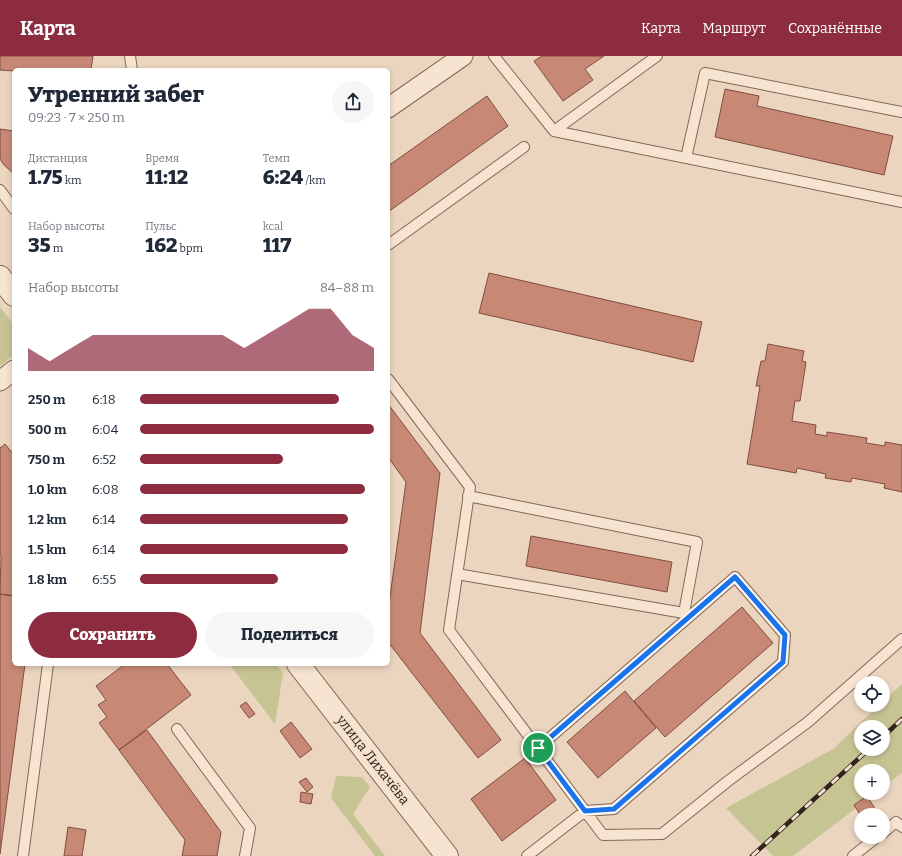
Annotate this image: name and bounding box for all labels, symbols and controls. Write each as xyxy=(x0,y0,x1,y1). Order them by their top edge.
text: Карта xyxy=(20,17,76,40)
text: Карта xyxy=(641,20,681,37)
text: Маршрут xyxy=(703,20,766,37)
text: Сохранённые xyxy=(788,20,882,37)
text: Утренний забег xyxy=(28,81,204,108)
button: share xyxy=(332,81,374,123)
text: 09:23 · 7 × 250 m xyxy=(28,110,125,125)
text: Дистанция xyxy=(28,152,88,165)
text: Время xyxy=(145,152,179,165)
text: Темп xyxy=(263,152,290,165)
text: 1.75 xyxy=(28,165,63,189)
text: 11:12 xyxy=(145,165,188,189)
text: 6:24 xyxy=(263,165,303,189)
text: km xyxy=(63,174,81,187)
text: /km xyxy=(303,174,326,187)
text: Набор высоты xyxy=(28,220,105,233)
text: Пульс xyxy=(145,220,177,233)
text: kcal xyxy=(263,220,283,233)
text: 35 xyxy=(28,233,51,257)
text: 162 xyxy=(145,233,177,257)
text: 117 xyxy=(263,233,291,257)
text: m xyxy=(51,242,63,255)
text: bpm xyxy=(177,242,203,255)
text: Набор высоты xyxy=(28,280,119,295)
text: 84–88 m xyxy=(320,280,374,295)
text: 250 m xyxy=(28,392,65,407)
text: 6:18 xyxy=(92,392,115,407)
text: 500 m xyxy=(28,422,66,437)
text: 6:04 xyxy=(92,422,118,437)
text: 750 m xyxy=(28,452,65,467)
text: 6:52 xyxy=(92,452,116,467)
text: 1.0 km xyxy=(28,482,67,497)
text: 6:08 xyxy=(92,482,119,497)
text: 1.2 km xyxy=(28,512,66,527)
text: 6:14 xyxy=(92,512,115,527)
text: 1.5 km xyxy=(28,542,66,557)
text: 6:14 xyxy=(92,542,115,557)
text: 1.8 km xyxy=(28,572,67,587)
text: 6:55 xyxy=(92,572,116,587)
button: Сохранить xyxy=(28,612,197,658)
button: Поделиться xyxy=(205,612,374,658)
map controls xyxy=(854,676,890,844)
button: locate xyxy=(854,676,890,712)
street label: улица Лихачёва xyxy=(332,711,414,809)
button: layers xyxy=(854,720,890,756)
pin xyxy=(521,731,555,765)
icon: arrive xyxy=(527,737,549,759)
button: + xyxy=(854,764,890,800)
button: − xyxy=(854,808,890,844)

